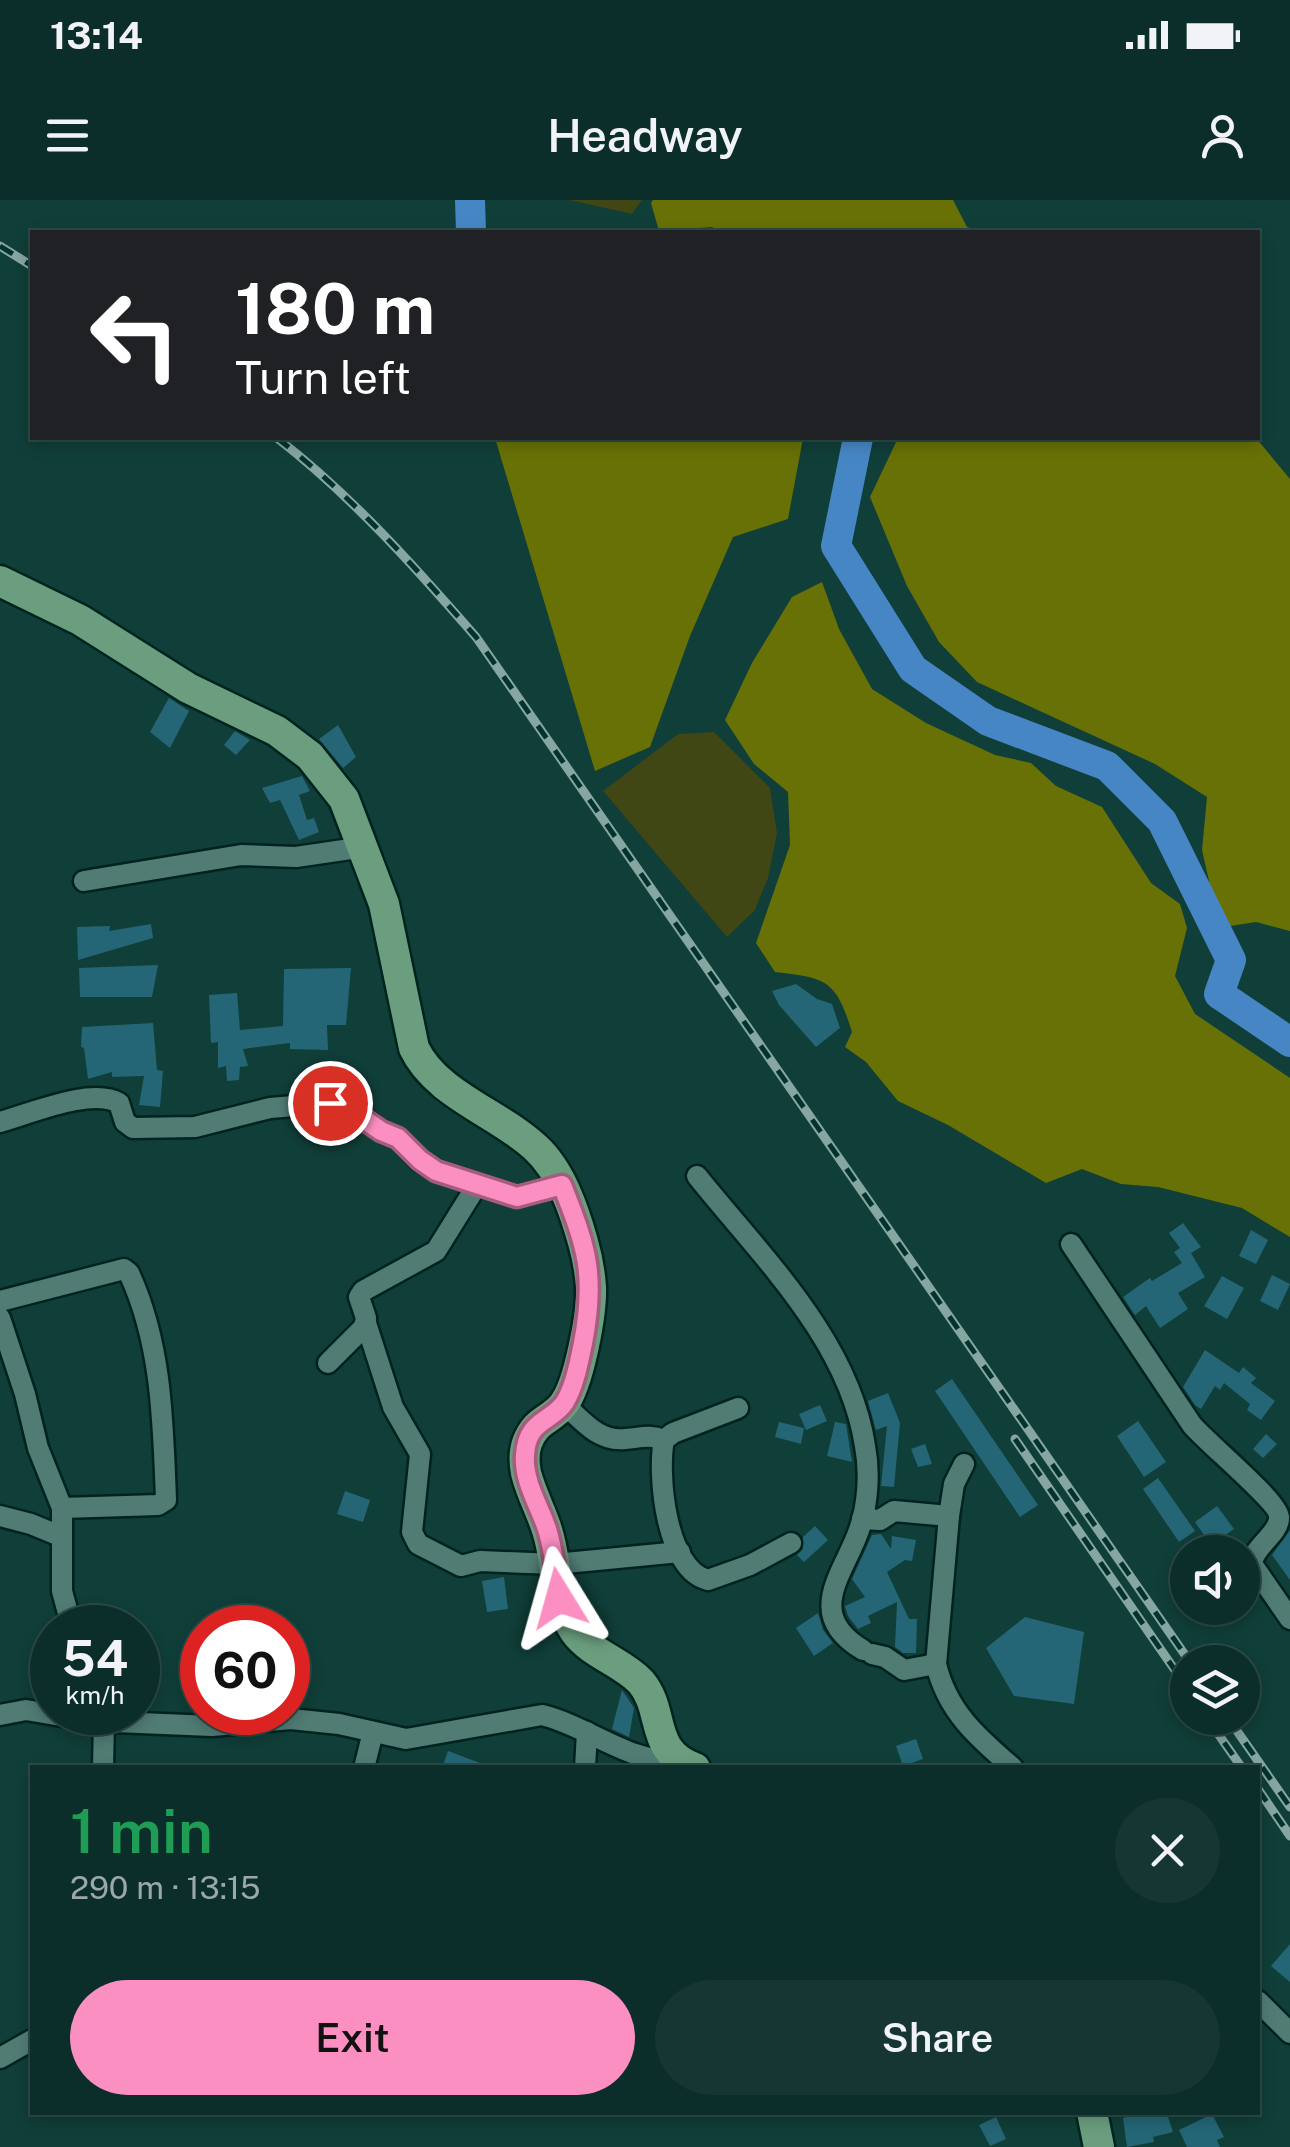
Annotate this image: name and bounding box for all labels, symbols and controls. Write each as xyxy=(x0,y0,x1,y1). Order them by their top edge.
text: 13:14 xyxy=(50,13,143,58)
icon: menu xyxy=(40,108,95,163)
icon: person xyxy=(1195,108,1250,163)
text: Headway xyxy=(547,109,743,162)
text: 180 m xyxy=(235,267,435,350)
icon: left xyxy=(70,270,200,400)
text: Turn left xyxy=(235,351,411,404)
pin xyxy=(288,1061,373,1146)
icon: arrive xyxy=(303,1076,358,1131)
map controls xyxy=(1170,1535,1260,1735)
button: sound xyxy=(1170,1535,1260,1625)
position arrow xyxy=(507,1546,611,1650)
speed limit sign: 60 xyxy=(180,1605,310,1735)
text: 54 xyxy=(62,1628,128,1687)
button: layers xyxy=(1170,1645,1260,1735)
text: km/h xyxy=(66,1680,124,1710)
text: 1 min xyxy=(70,1796,213,1867)
button: close xyxy=(1115,1798,1220,1903)
text: 290 m · 13:15 xyxy=(70,1869,261,1906)
button: Exit xyxy=(70,1980,635,2095)
button: Share xyxy=(655,1980,1220,2095)

